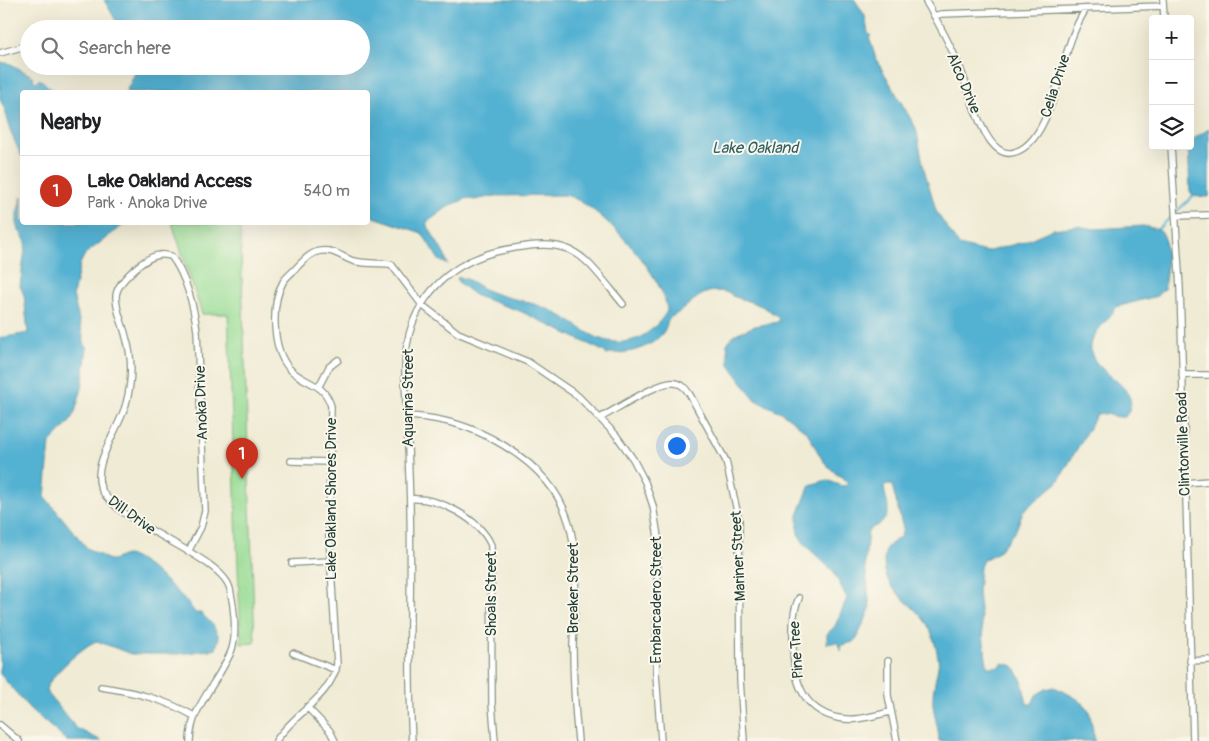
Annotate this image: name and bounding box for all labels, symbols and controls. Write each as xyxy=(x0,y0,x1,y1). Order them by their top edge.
map controls xyxy=(1149,15,1194,150)
button: + xyxy=(1149,15,1194,60)
search box xyxy=(20,20,370,75)
icon: search xyxy=(38,34,66,62)
text: Search here xyxy=(78,36,171,60)
street label: Alco Drive xyxy=(942,50,985,117)
street label: Celia Drive xyxy=(1036,52,1075,120)
button: − xyxy=(1149,60,1194,105)
button: layers xyxy=(1149,105,1194,150)
text: Nearby xyxy=(40,109,101,136)
water label: Lake Oakland xyxy=(712,138,800,158)
text: Lake Oakland Access xyxy=(87,169,252,193)
text: 1 xyxy=(53,181,59,201)
text: 540 m xyxy=(303,181,350,201)
text: Park · Anoka Drive xyxy=(87,193,207,213)
street label: Aquarina Street xyxy=(399,348,418,447)
street label: Anoka Drive xyxy=(191,365,212,441)
street label: Clintonville Road xyxy=(1172,391,1195,496)
street label: Lake Oakland Shores Drive xyxy=(322,417,341,580)
your location xyxy=(664,433,690,459)
pin: 1 xyxy=(226,438,258,479)
street label: Dill Drive xyxy=(104,492,160,539)
street label: Mariner Street xyxy=(727,509,750,602)
street label: Embarcadero Street xyxy=(647,535,666,664)
street label: Breaker Street xyxy=(564,542,583,633)
street label: Shoals Street xyxy=(482,551,501,637)
street label: Pine Tree xyxy=(785,620,808,679)

